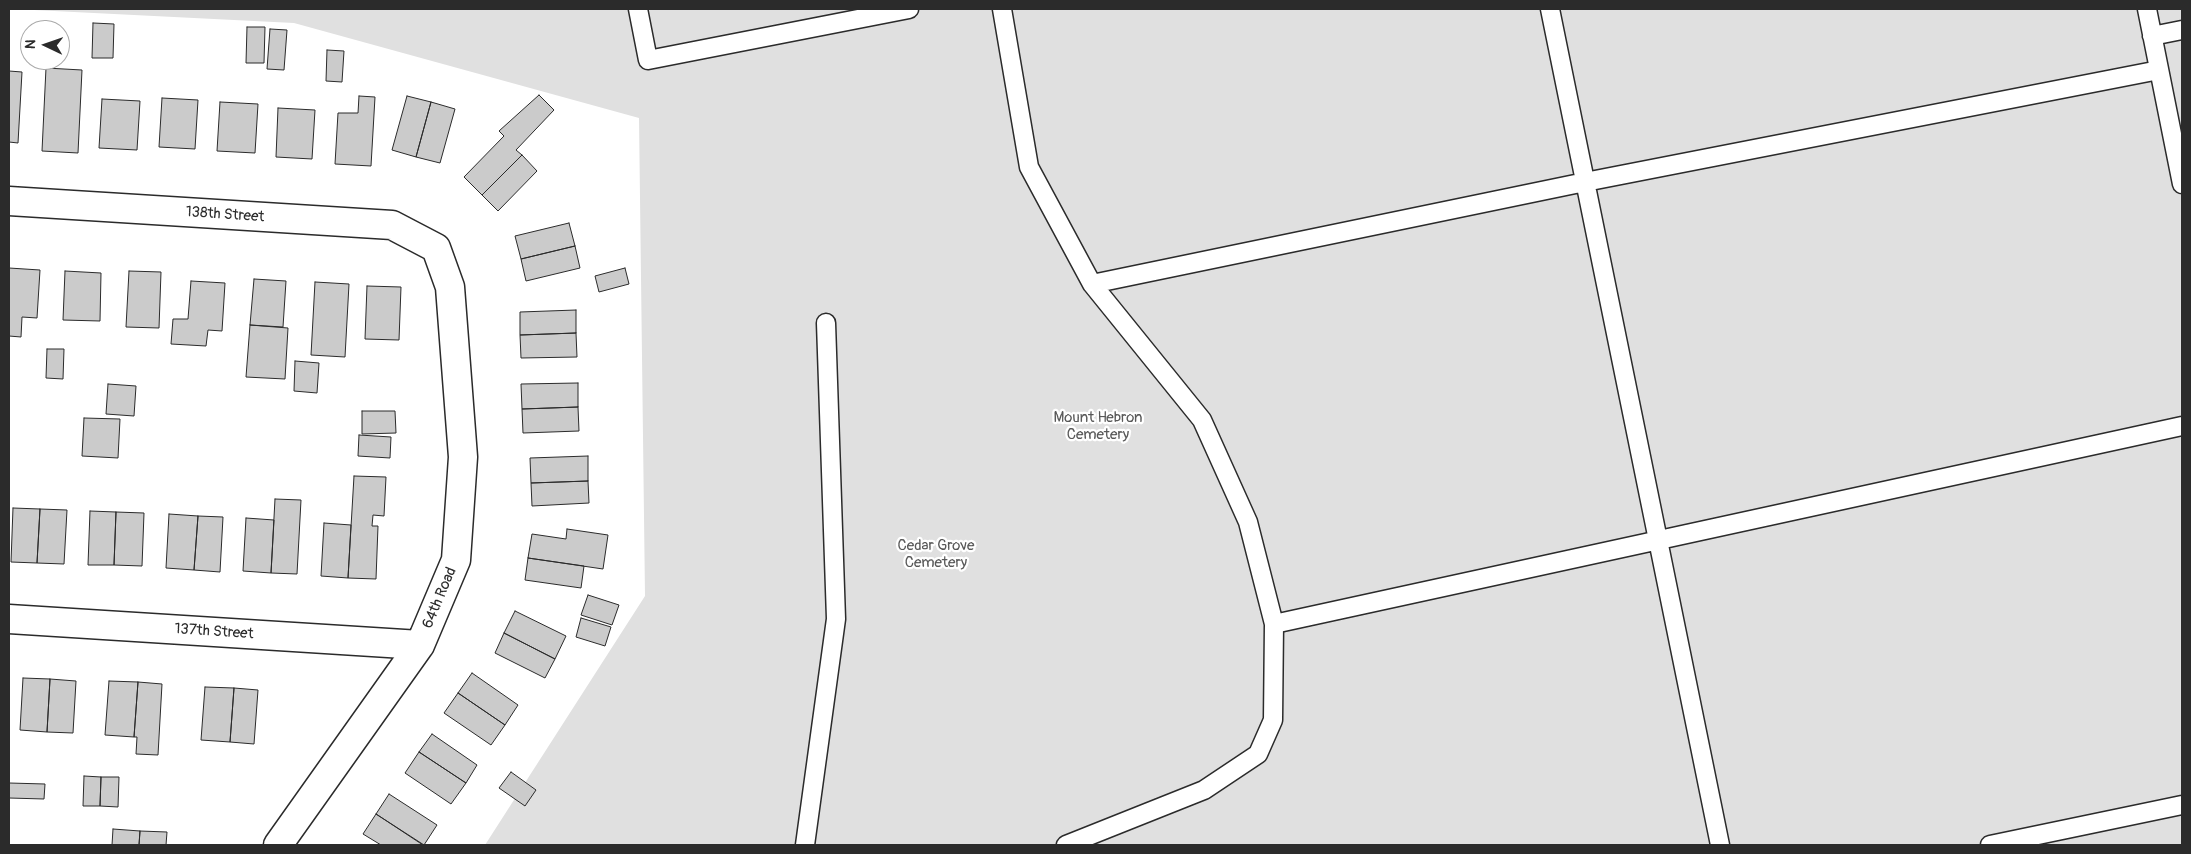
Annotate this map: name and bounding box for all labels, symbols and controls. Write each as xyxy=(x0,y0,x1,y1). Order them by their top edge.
north arrow xyxy=(20,20,70,70)
text: N xyxy=(22,39,39,49)
street label: 138th Street xyxy=(185,203,265,227)
park label: Mount Hebron Cemetery xyxy=(1053,409,1143,444)
park label: Cedar Grove Cemetery xyxy=(898,537,974,572)
street label: 64th Road xyxy=(419,565,461,631)
street label: 137th Street xyxy=(174,620,254,644)

